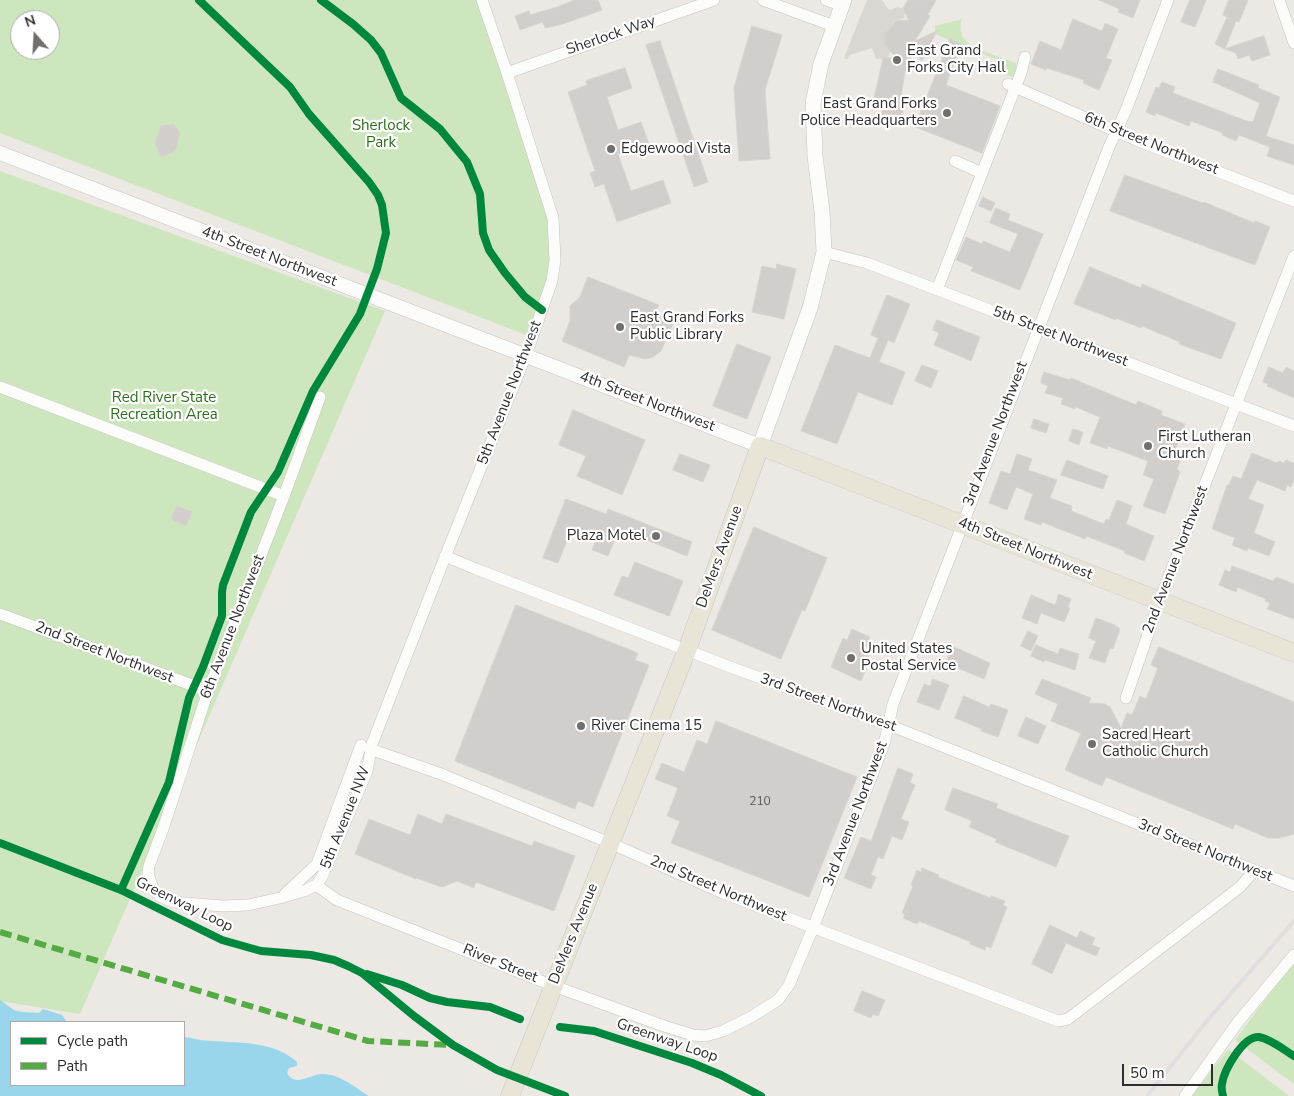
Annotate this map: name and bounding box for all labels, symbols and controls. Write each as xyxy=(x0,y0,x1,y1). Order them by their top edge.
north arrow xyxy=(10,10,60,60)
text: N xyxy=(22,11,38,32)
street label: Sherlock Way xyxy=(564,12,658,60)
place label: East Grand Forks City Hall xyxy=(907,42,1006,77)
marker: East Grand Forks City Hall xyxy=(891,54,903,66)
place label: East Grand Forks Police Headquarters xyxy=(800,95,937,130)
marker: East Grand Forks Police Headquarters xyxy=(941,107,953,119)
street label: 6th Street Northwest xyxy=(1081,109,1221,179)
park label: Sherlock Park xyxy=(352,117,410,152)
place label: Edgewood Vista xyxy=(621,140,731,158)
marker: Edgewood Vista xyxy=(605,143,617,155)
street label: 4th Street Northwest xyxy=(199,223,339,291)
street label: 5th Street Northwest xyxy=(990,303,1130,371)
place label: East Grand Forks Public Library xyxy=(630,309,744,344)
street label: 5th Avenue Northwest xyxy=(474,318,546,468)
marker: East Grand Forks Public Library xyxy=(614,321,626,333)
street label: 3rd Avenue Northwest xyxy=(960,359,1032,509)
street label: 4th Street Northwest xyxy=(577,368,717,436)
park label: Red River State Recreation Area xyxy=(110,389,218,424)
place label: First Lutheran Church xyxy=(1158,428,1251,463)
marker: First Lutheran Church xyxy=(1142,440,1154,452)
street label: 2nd Avenue Northwest xyxy=(1140,484,1212,636)
street label: DeMers Avenue xyxy=(693,503,747,611)
street label: 4th Street Northwest xyxy=(955,514,1095,584)
place label: Plaza Motel xyxy=(567,527,646,545)
marker: Plaza Motel xyxy=(650,530,662,542)
street label: 6th Avenue Northwest xyxy=(197,552,269,702)
street label: 2nd Street Northwest xyxy=(32,618,176,688)
place label: United States Postal Service xyxy=(861,640,956,675)
marker: United States Postal Service xyxy=(845,652,857,664)
street label: 3rd Street Northwest xyxy=(758,670,898,736)
place label: River Cinema 15 xyxy=(591,717,702,735)
marker: River Cinema 15 xyxy=(575,720,587,732)
place label: Sacred Heart Catholic Church xyxy=(1102,726,1208,761)
marker: Sacred Heart Catholic Church xyxy=(1086,738,1098,750)
street label: 3rd Avenue Northwest xyxy=(820,739,892,889)
street label: 5th Avenue NW xyxy=(317,764,375,872)
house number: 210 xyxy=(749,795,771,809)
street label: 3rd Street Northwest xyxy=(1135,816,1275,886)
street label: 2nd Street Northwest xyxy=(647,852,789,926)
street label: Greenway Loop xyxy=(132,874,236,936)
street label: DeMers Avenue xyxy=(546,881,602,987)
street label: River Street xyxy=(460,941,540,987)
street label: Greenway Loop xyxy=(614,1015,720,1067)
legend xyxy=(10,1021,185,1086)
text: Cycle path xyxy=(57,1031,128,1051)
scale bar xyxy=(1124,1054,1215,1086)
text: Path xyxy=(57,1056,88,1076)
text: 50 m xyxy=(1130,1063,1165,1083)

